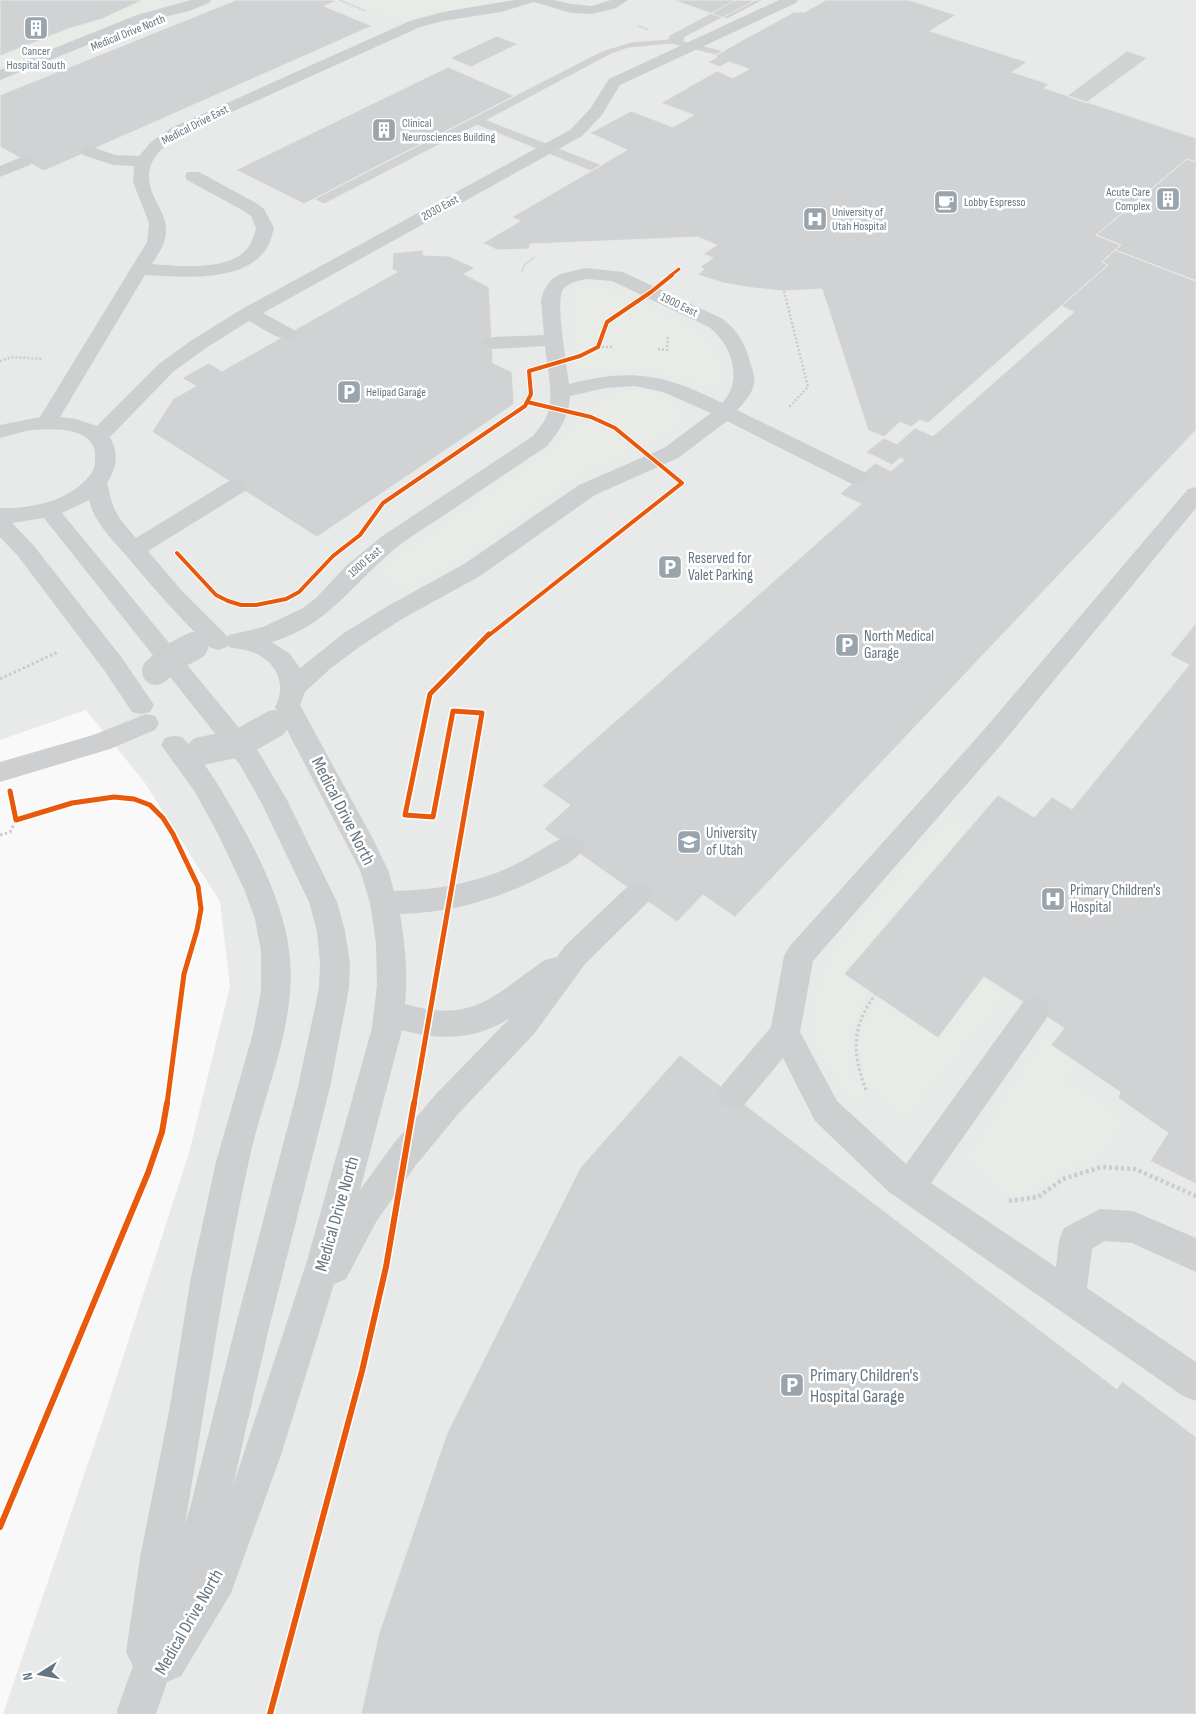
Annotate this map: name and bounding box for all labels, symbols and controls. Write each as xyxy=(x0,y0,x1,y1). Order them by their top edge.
street label: Medical Drive North xyxy=(89,11,167,55)
building icon: Cancer Hospital South xyxy=(23,15,49,41)
place label: Cancer Hospital South xyxy=(7,44,65,73)
street label: Medical Drive East xyxy=(159,102,231,148)
place label: Clinical Neurosciences Building xyxy=(402,116,495,145)
building icon: Clinical Neurosciences Building xyxy=(371,117,397,143)
place label: Acute Care Complex xyxy=(1105,185,1150,214)
building icon: Acute Care Complex xyxy=(1155,186,1181,212)
cafe icon: Lobby Espresso xyxy=(933,189,959,215)
street label: 2030 East xyxy=(419,192,461,224)
place label: Lobby Espresso xyxy=(964,195,1025,210)
place label: University of Utah Hospital xyxy=(832,205,886,234)
hospital icon: University of Utah Hospital xyxy=(802,206,828,232)
street label: 1900 East xyxy=(658,290,700,321)
parking icon: Helipad Garage xyxy=(336,379,362,405)
place label: Helipad Garage xyxy=(366,385,426,400)
street label: 1900 East xyxy=(345,543,385,581)
place label: Reserved for Valet Parking xyxy=(688,549,753,585)
parking icon: Reserved for Valet Parking xyxy=(657,554,683,580)
place label: North Medical Garage xyxy=(864,627,934,663)
parking icon: North Medical Garage xyxy=(834,632,860,658)
street label: Medical Drive North xyxy=(307,753,379,869)
place label: University of Utah xyxy=(706,824,757,860)
school or university icon: University of Utah xyxy=(676,829,702,855)
place label: Primary Children's Hospital xyxy=(1070,881,1161,917)
hospital icon: Primary Children's Hospital xyxy=(1040,886,1066,912)
street label: Medical Drive North xyxy=(311,1154,363,1274)
place label: Primary Children's Hospital Garage xyxy=(810,1365,919,1407)
parking icon: Primary Children's Hospital Garage xyxy=(779,1372,805,1398)
street label: Medical Drive North xyxy=(150,1565,228,1679)
north arrow xyxy=(15,1649,65,1699)
text: N xyxy=(19,1671,37,1682)

